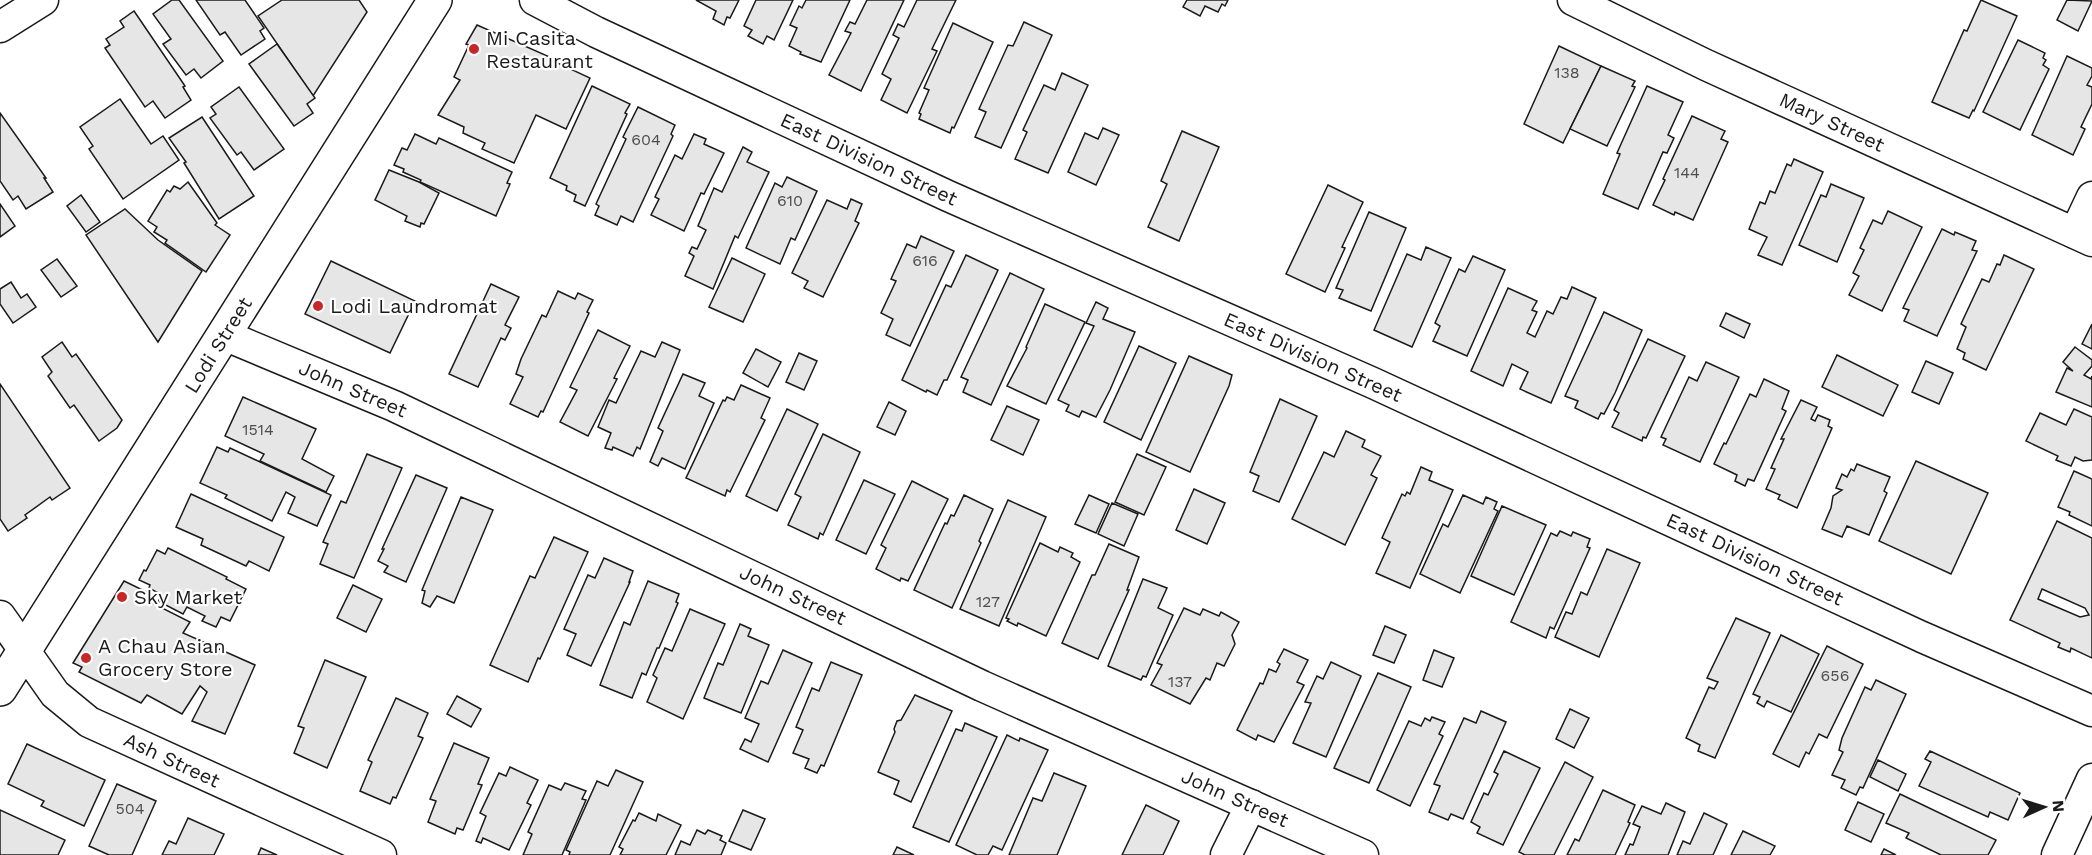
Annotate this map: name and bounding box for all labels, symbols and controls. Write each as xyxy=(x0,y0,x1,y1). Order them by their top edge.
place label: Mi Casita Restaurant xyxy=(486,26,594,73)
marker: Mi Casita Restaurant xyxy=(467,42,481,56)
house number: 138 xyxy=(1554,63,1580,82)
street label: Mary Street xyxy=(1776,87,1889,157)
street label: East Division Street xyxy=(777,107,962,211)
house number: 604 xyxy=(631,130,661,149)
house number: 144 xyxy=(1674,163,1700,182)
house number: 610 xyxy=(777,191,803,210)
house number: 616 xyxy=(912,251,938,270)
street label: Lodi Street xyxy=(179,292,257,397)
place label: Lodi Laundromat xyxy=(330,294,498,318)
marker: Lodi Laundromat xyxy=(311,299,325,313)
street label: East Division Street xyxy=(1220,307,1406,407)
street label: John Street xyxy=(295,355,411,423)
house number: 1514 xyxy=(242,420,274,439)
street label: East Division Street xyxy=(1663,507,1848,611)
street label: John Street xyxy=(736,560,851,630)
place label: Sky Market xyxy=(134,585,242,609)
marker: Sky Market xyxy=(115,590,129,604)
house number: 127 xyxy=(976,592,1000,611)
place label: A Chau Asian Grocery Store xyxy=(98,634,232,681)
marker: A Chau Asian Grocery Store xyxy=(79,651,93,665)
house number: 656 xyxy=(1821,666,1849,685)
house number: 137 xyxy=(1168,672,1192,691)
street label: Ash Street xyxy=(120,727,224,793)
street label: John Street xyxy=(1178,764,1293,833)
north arrow xyxy=(2014,777,2074,837)
house number: 504 xyxy=(115,799,145,818)
text: N xyxy=(2049,799,2068,813)

